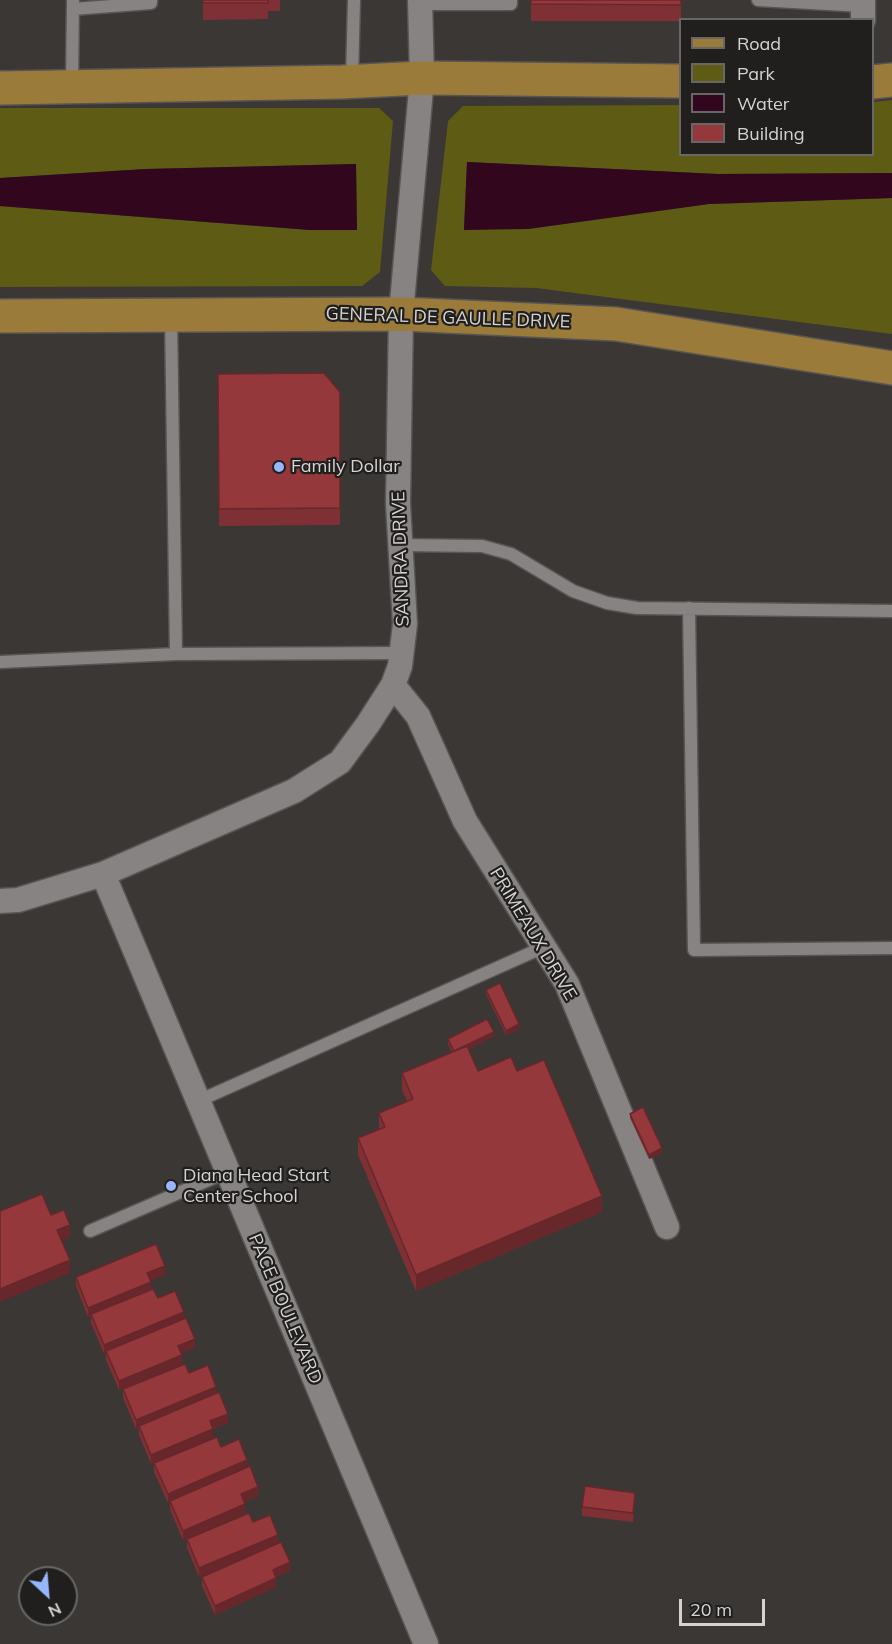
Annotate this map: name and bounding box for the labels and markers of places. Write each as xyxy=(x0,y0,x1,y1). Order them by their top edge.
place label: Family Dollar xyxy=(291,456,400,478)
marker: Family Dollar xyxy=(272,460,286,474)
place label: Diana Head Start Center School xyxy=(183,1165,329,1208)
marker: Diana Head Start Center School xyxy=(164,1179,178,1193)

